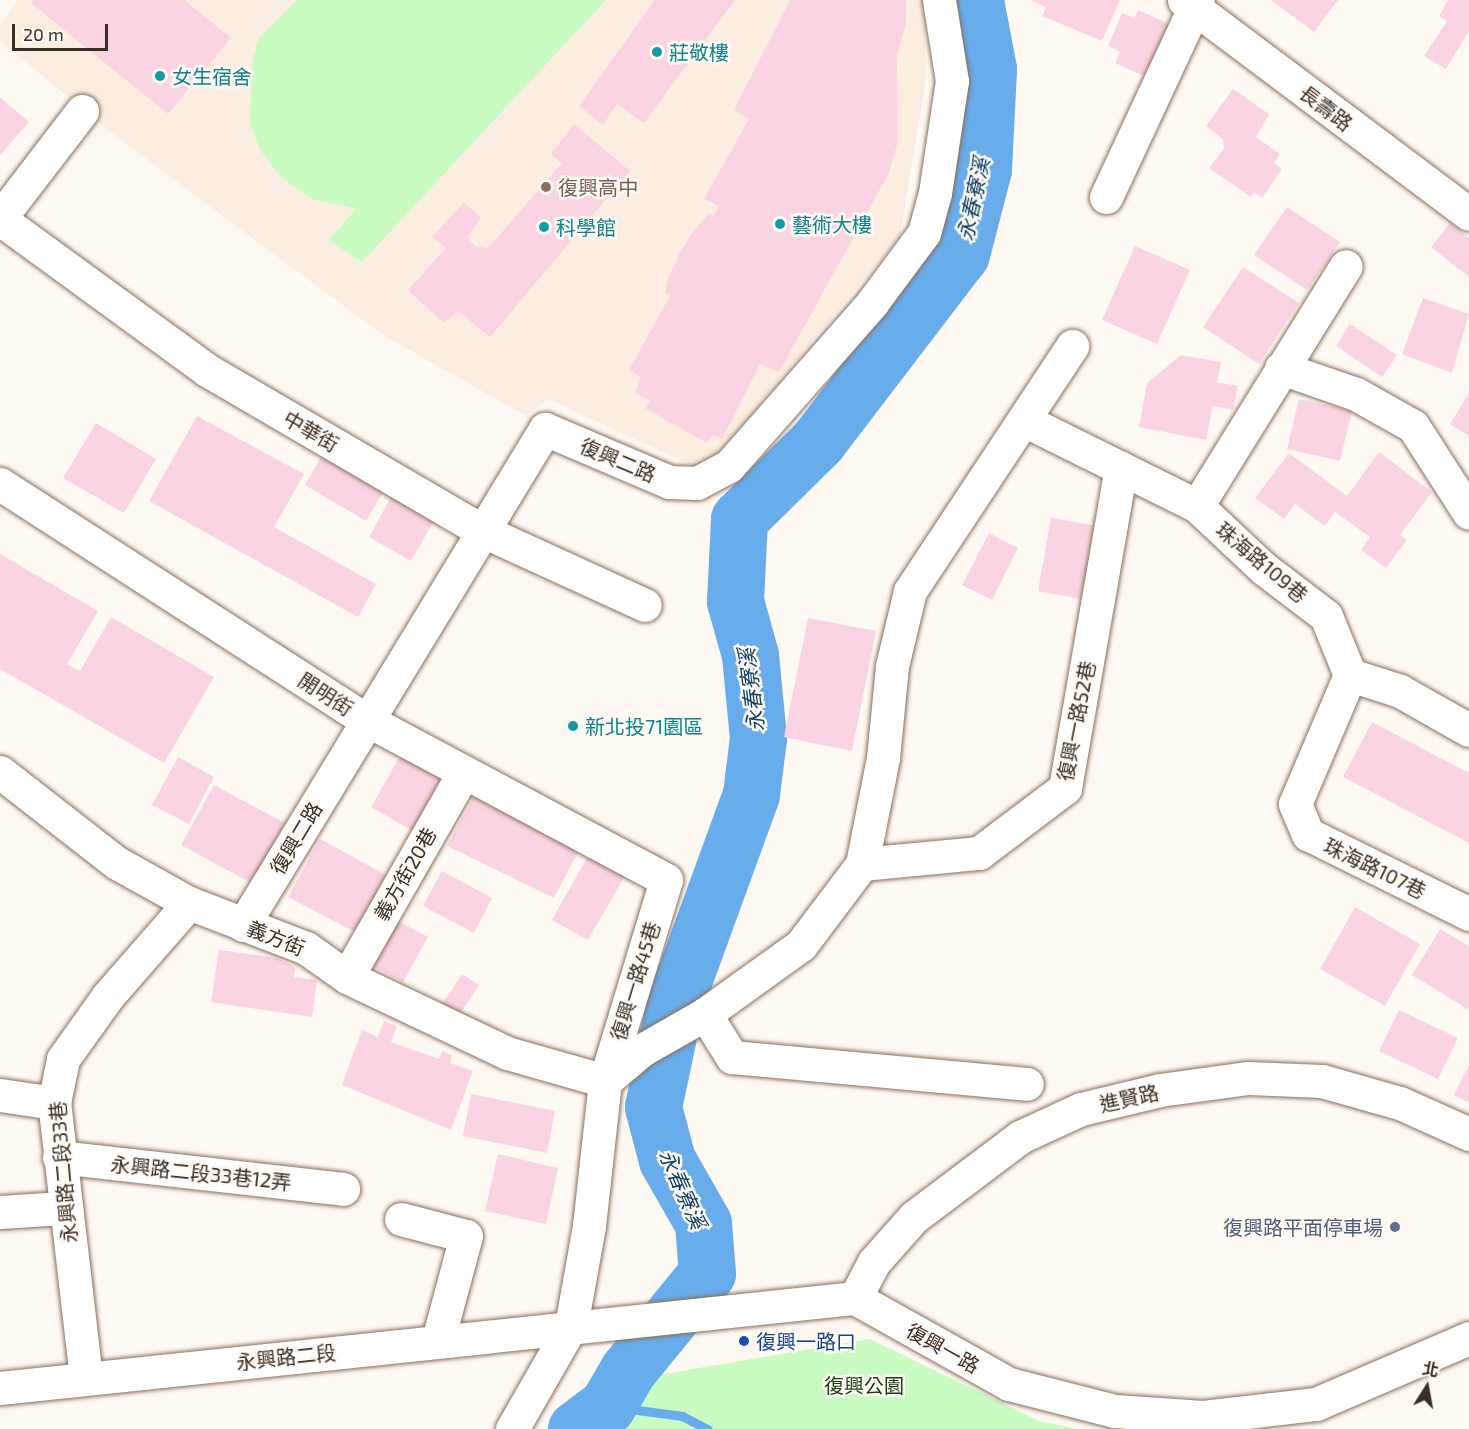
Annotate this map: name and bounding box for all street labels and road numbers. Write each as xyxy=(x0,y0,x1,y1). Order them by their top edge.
street label: 長壽路 xyxy=(1295,80,1357,136)
street label: 中華街 xyxy=(279,406,343,456)
street label: 復興二路 xyxy=(576,433,660,487)
street label: 珠海路109巷 xyxy=(1212,517,1312,607)
street label: 復興一路52巷 xyxy=(1053,659,1099,783)
street label: 開明街 xyxy=(294,668,358,720)
street label: 復興二路 xyxy=(265,798,327,878)
street label: 義方街20巷 xyxy=(369,823,441,925)
street label: 珠海路107巷 xyxy=(1320,833,1430,903)
street label: 義方街 xyxy=(244,916,308,960)
street label: 復興一路45巷 xyxy=(606,919,664,1043)
street label: 進賢路 xyxy=(1097,1080,1161,1116)
street label: 永興路二段33巷 xyxy=(45,1100,81,1244)
street label: 永興路二段33巷12弄 xyxy=(110,1152,292,1194)
street label: 復興一路 xyxy=(902,1318,984,1378)
street label: 永興路二段 xyxy=(235,1340,337,1374)

